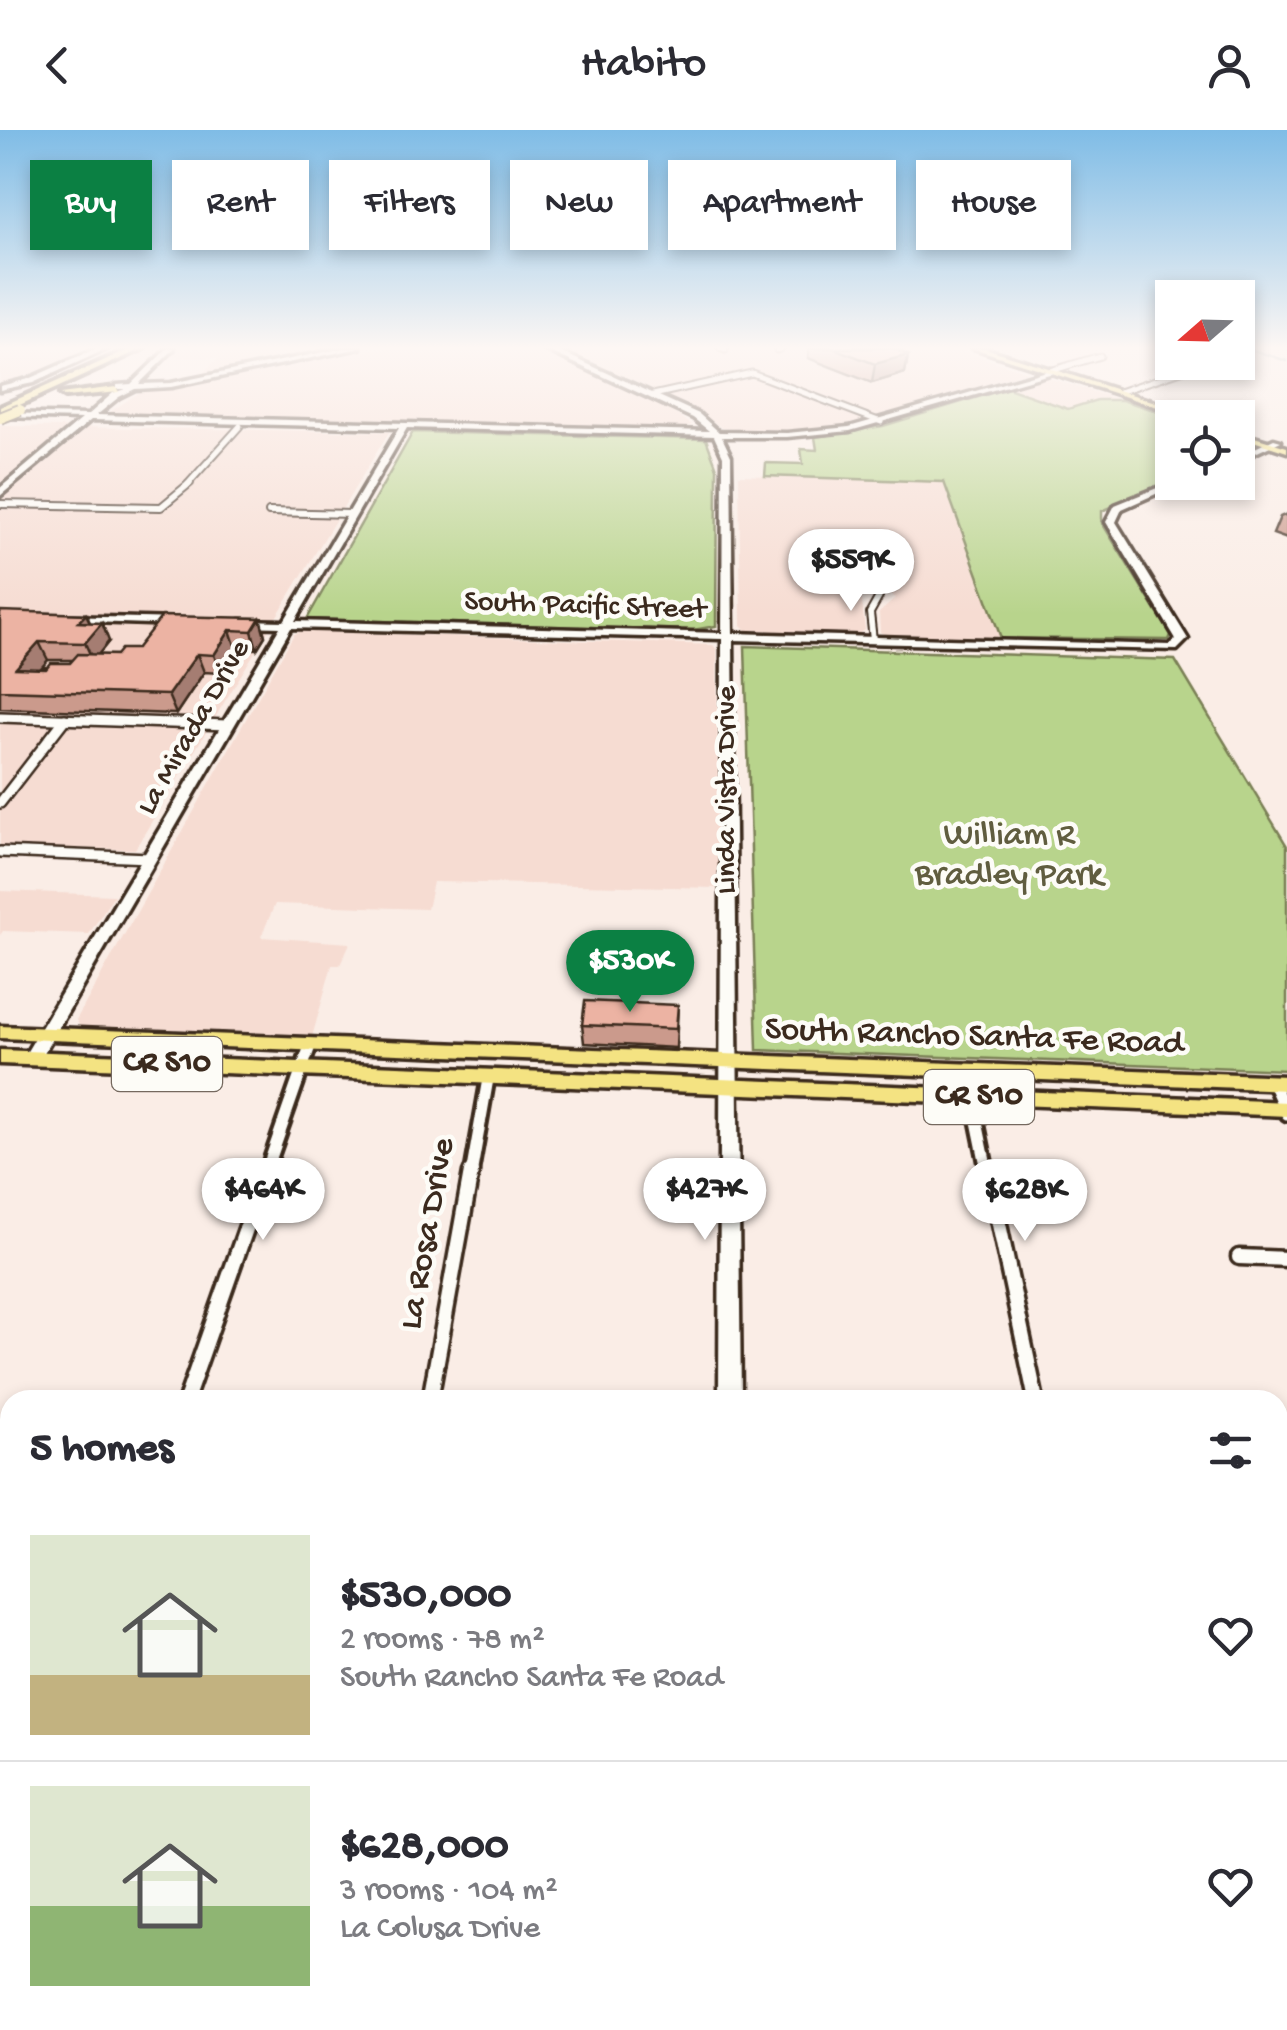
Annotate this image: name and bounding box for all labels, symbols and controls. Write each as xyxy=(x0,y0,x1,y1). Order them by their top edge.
icon: back xyxy=(30,38,85,93)
icon: person xyxy=(1202,38,1257,93)
text: Habito xyxy=(581,39,706,92)
chip: Buy xyxy=(30,160,152,250)
chip: Rent xyxy=(172,160,309,250)
chip: Filters xyxy=(329,160,490,250)
chip: New xyxy=(510,160,648,250)
chip: Apartment xyxy=(668,160,896,250)
chip: House xyxy=(916,160,1071,250)
north arrow xyxy=(1155,280,1255,380)
map controls xyxy=(1155,280,1255,500)
button: locate xyxy=(1155,400,1255,500)
pin: $559K xyxy=(781,529,921,614)
text: $559K xyxy=(810,542,892,580)
street label: South Pacific Street xyxy=(464,585,709,629)
street label: La Mirada Drive xyxy=(131,634,259,822)
street label: Linda Vista Drive xyxy=(711,685,746,894)
park label: William R Bradley Park xyxy=(914,816,1107,897)
pin: $530K xyxy=(560,930,700,1015)
text: $530K xyxy=(588,943,672,981)
street label: South Rancho Santa Fe Road xyxy=(764,1010,1186,1066)
road number: CR S10 xyxy=(112,1037,222,1091)
road number: CR S10 xyxy=(924,1070,1034,1124)
street label: La Rosa Drive xyxy=(392,1134,466,1333)
pin: $464K xyxy=(193,1158,333,1243)
pin: $427K xyxy=(635,1158,775,1243)
pin: $628K xyxy=(955,1159,1095,1244)
text: $464K xyxy=(224,1171,302,1209)
text: $427K xyxy=(665,1171,745,1209)
text: $628K xyxy=(984,1172,1066,1210)
icon: filters xyxy=(1203,1423,1258,1478)
text: 5 homes xyxy=(30,1426,173,1475)
text: $530,000 xyxy=(340,1573,511,1622)
icon: home xyxy=(110,1575,230,1695)
icon: heart xyxy=(1203,1608,1258,1663)
text: 2 rooms · 78 m² xyxy=(340,1622,545,1660)
text: South Rancho Santa Fe Road xyxy=(340,1660,723,1698)
text: $628,000 xyxy=(340,1824,509,1873)
icon: home xyxy=(110,1826,230,1946)
icon: heart xyxy=(1203,1859,1258,1914)
text: 3 rooms · 104 m² xyxy=(340,1873,558,1911)
text: La Colusa Drive xyxy=(340,1911,540,1949)

